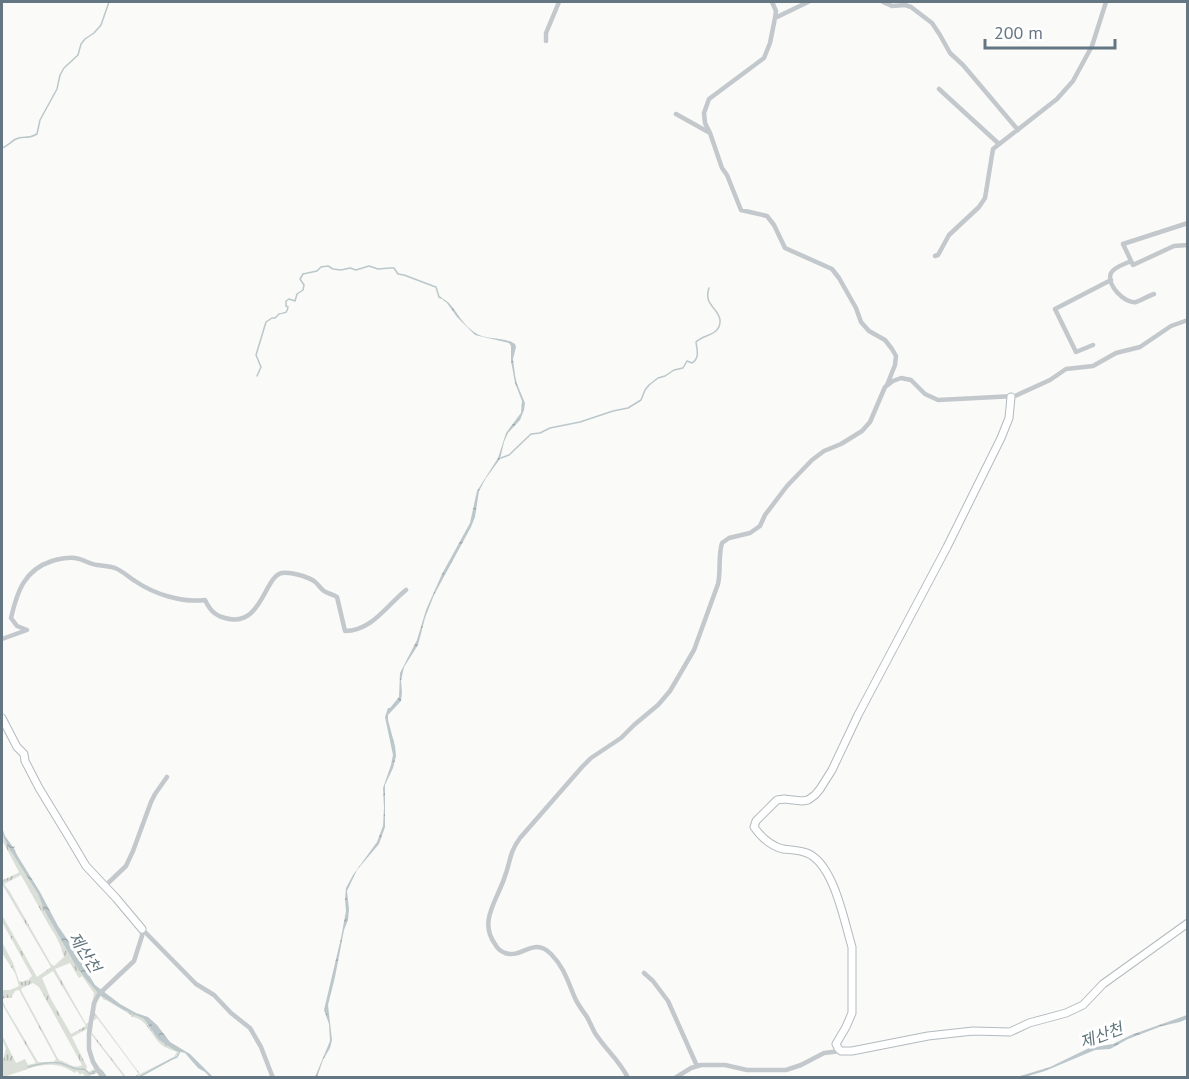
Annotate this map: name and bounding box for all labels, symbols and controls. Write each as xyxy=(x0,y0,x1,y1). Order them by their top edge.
scale bar xyxy=(985,12,1116,50)
text: 200 m xyxy=(994,21,1043,44)
water label: 제산천 xyxy=(65,928,107,978)
water label: 제산천 xyxy=(1077,1017,1127,1052)

